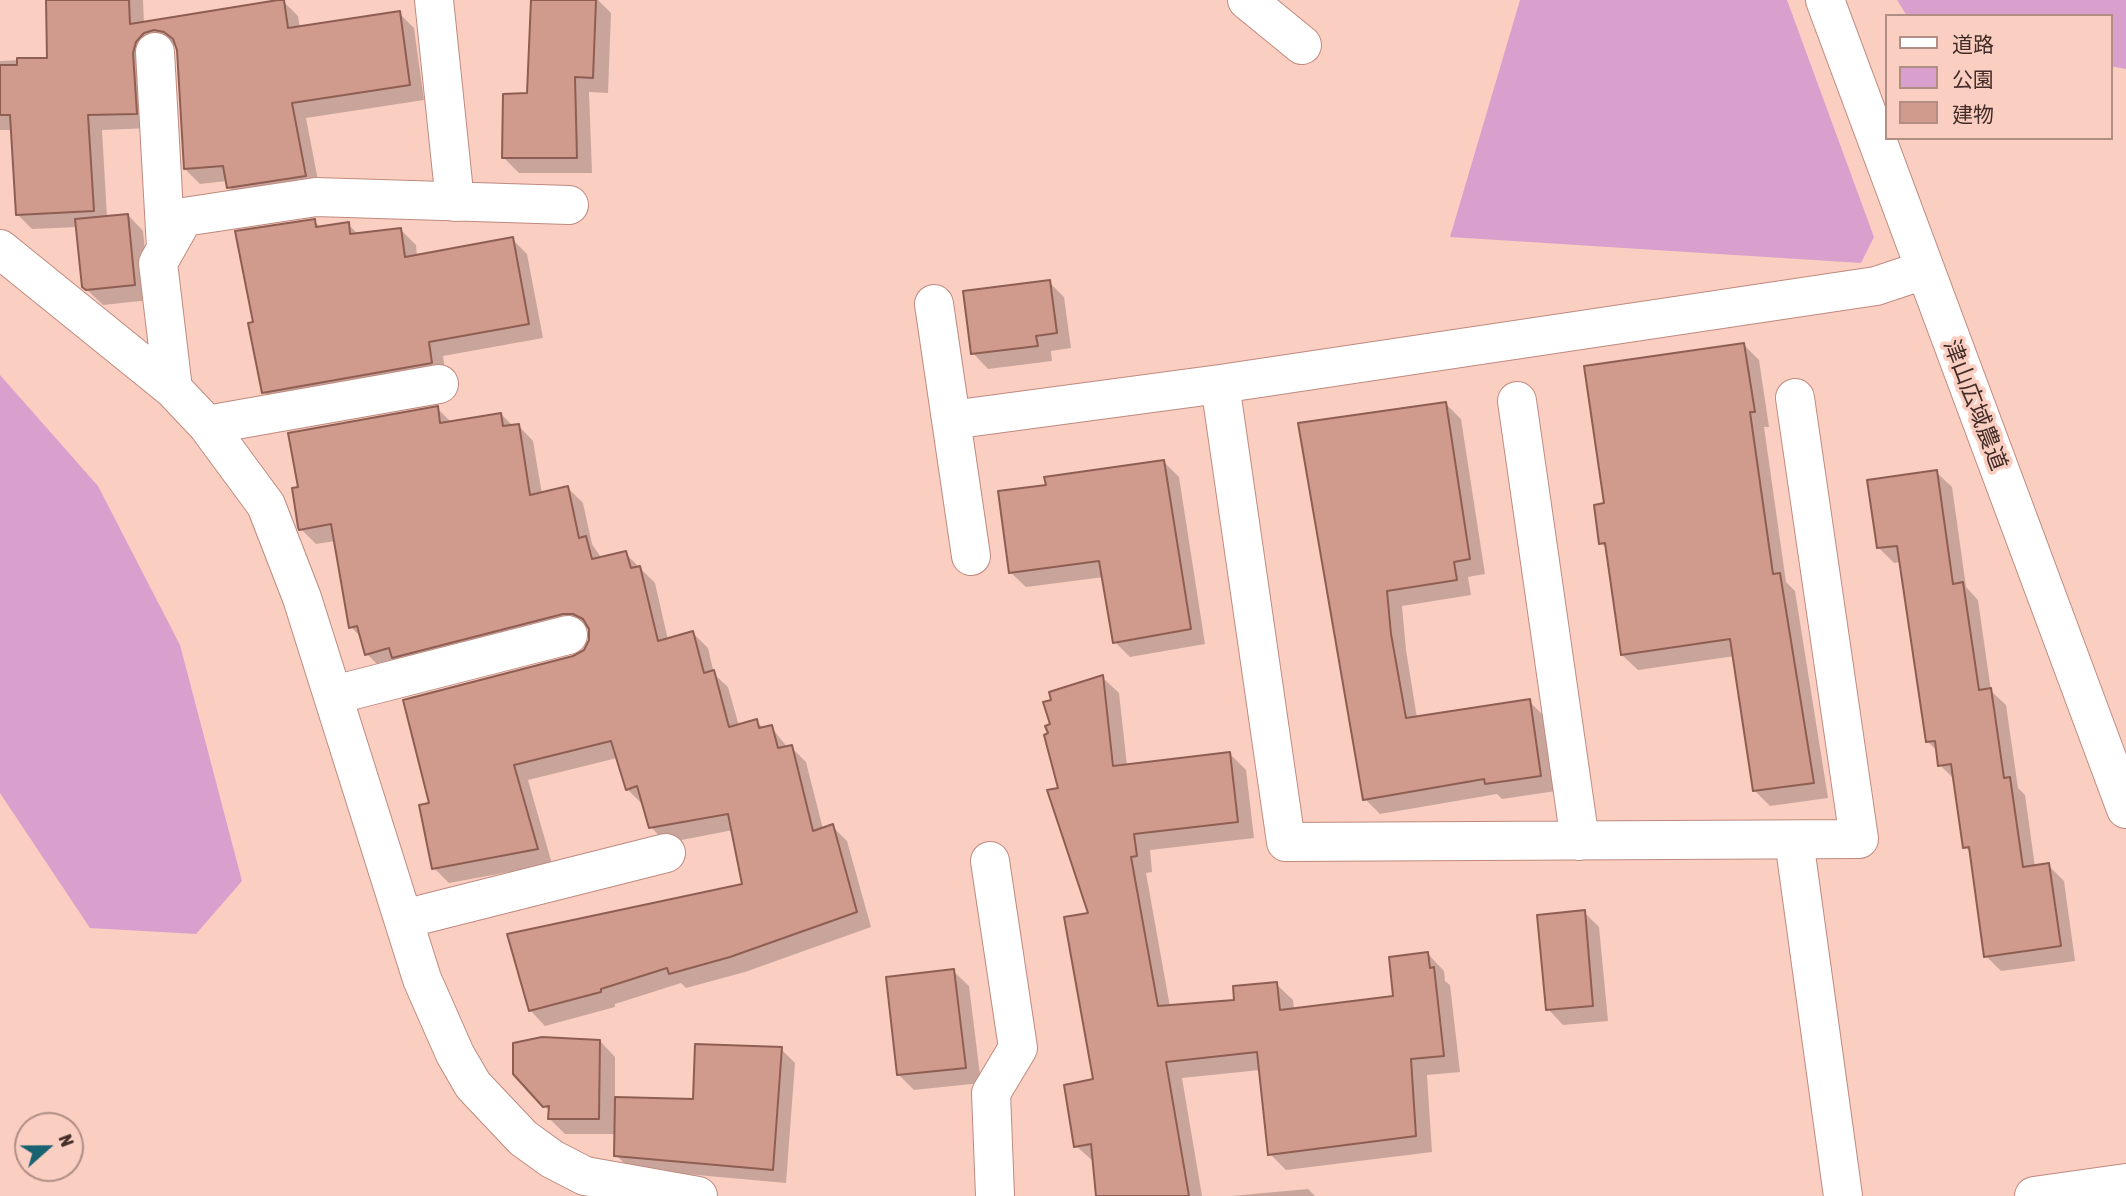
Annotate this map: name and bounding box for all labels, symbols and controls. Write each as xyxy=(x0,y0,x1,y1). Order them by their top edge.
legend xyxy=(1884,14,2112,140)
text: 道路 xyxy=(1952,32,1994,56)
text: 公園 xyxy=(1952,67,1994,91)
text: 建物 xyxy=(1952,102,1994,126)
street label: 津山広域農道 xyxy=(1937,336,2013,474)
north arrow xyxy=(14,1112,84,1182)
text: N xyxy=(54,1131,79,1149)

